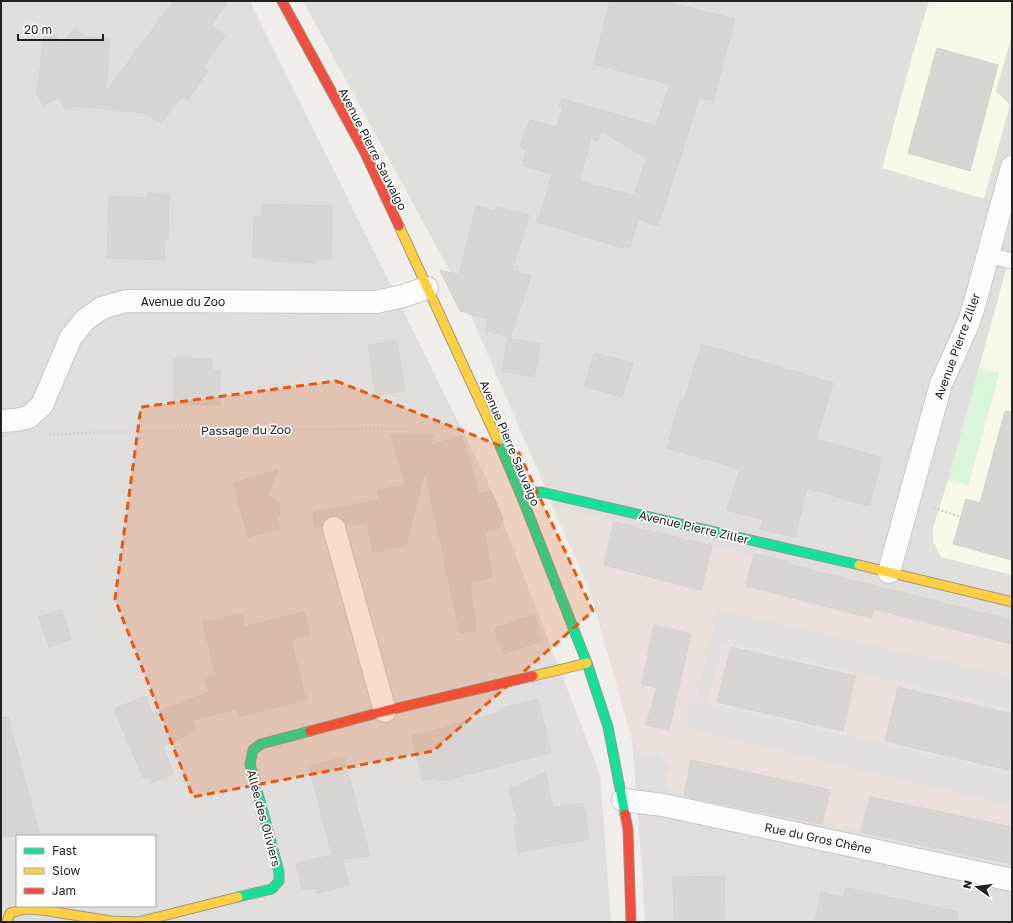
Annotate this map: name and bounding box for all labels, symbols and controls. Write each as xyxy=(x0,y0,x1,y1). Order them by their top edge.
scale bar xyxy=(18,16,103,42)
text: 20 m xyxy=(24,22,52,37)
street label: Avenue Pierre Sauvaigo xyxy=(336,85,410,213)
street label: Avenue Pierre Ziller xyxy=(931,290,983,401)
street label: Avenue du Zoo xyxy=(141,294,225,309)
street label: Avenue Pierre Sauvaigo xyxy=(477,378,543,508)
street label: Passage du Zoo xyxy=(201,422,291,438)
street label: Avenue Pierre Ziller xyxy=(638,507,751,547)
street label: Allée des Oliviers xyxy=(244,768,284,868)
street label: Rue du Gros Chêne xyxy=(763,819,873,857)
legend xyxy=(16,835,156,907)
text: Fast xyxy=(52,843,77,858)
text: Slow xyxy=(52,863,80,878)
north arrow xyxy=(957,867,997,907)
text: N xyxy=(959,879,974,890)
text: Jam xyxy=(52,883,76,898)

